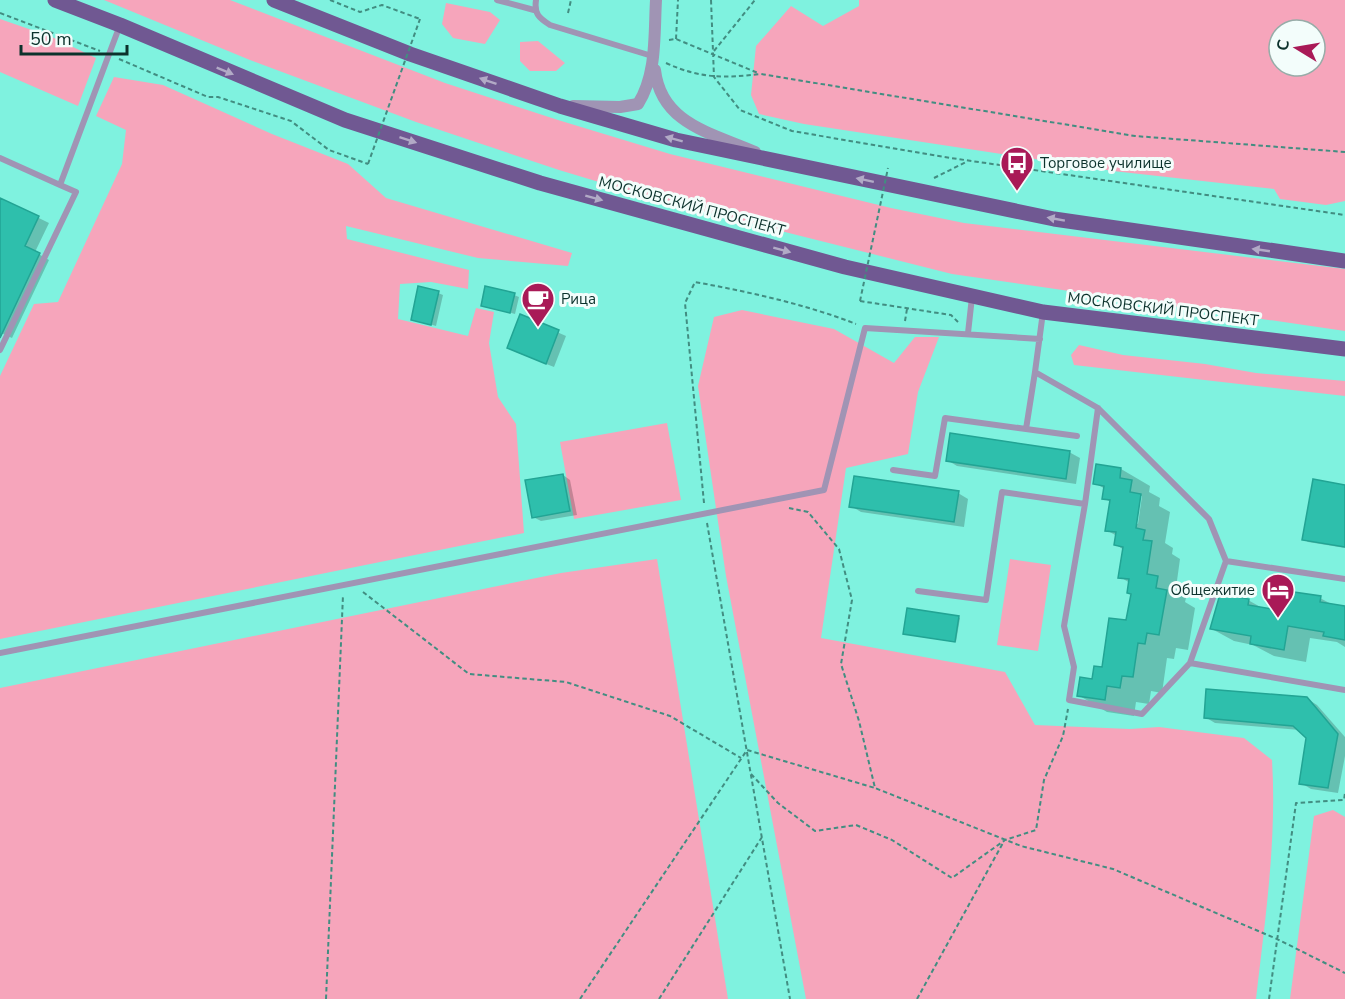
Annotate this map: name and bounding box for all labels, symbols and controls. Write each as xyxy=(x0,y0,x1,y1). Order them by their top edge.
scale bar xyxy=(21,18,128,56)
north arrow xyxy=(1267,18,1327,78)
text: 50 m xyxy=(30,27,72,51)
text: С xyxy=(1271,38,1295,53)
one-way arrow xyxy=(217,66,235,76)
one-way arrow xyxy=(479,75,497,85)
one-way arrow xyxy=(665,133,683,143)
one-way arrow xyxy=(399,136,417,146)
bus stop icon: Торговое училище xyxy=(999,145,1035,192)
place label: Торговое училище xyxy=(1040,153,1172,173)
street label: МОСКОВСКИЙ ПРОСПЕКТ xyxy=(597,171,787,241)
one-way arrow xyxy=(855,175,874,184)
one-way arrow xyxy=(585,194,603,203)
one-way arrow xyxy=(1046,214,1065,223)
one-way arrow xyxy=(773,245,791,255)
one-way arrow xyxy=(1251,245,1270,254)
cafe icon: Рица xyxy=(520,281,556,328)
street label: МОСКОВСКИЙ ПРОСПЕКТ xyxy=(1066,287,1260,331)
place label: Рица xyxy=(561,289,596,309)
hotel icon: Общежитие xyxy=(1260,572,1296,619)
place label: Общежитие xyxy=(1170,580,1255,600)

